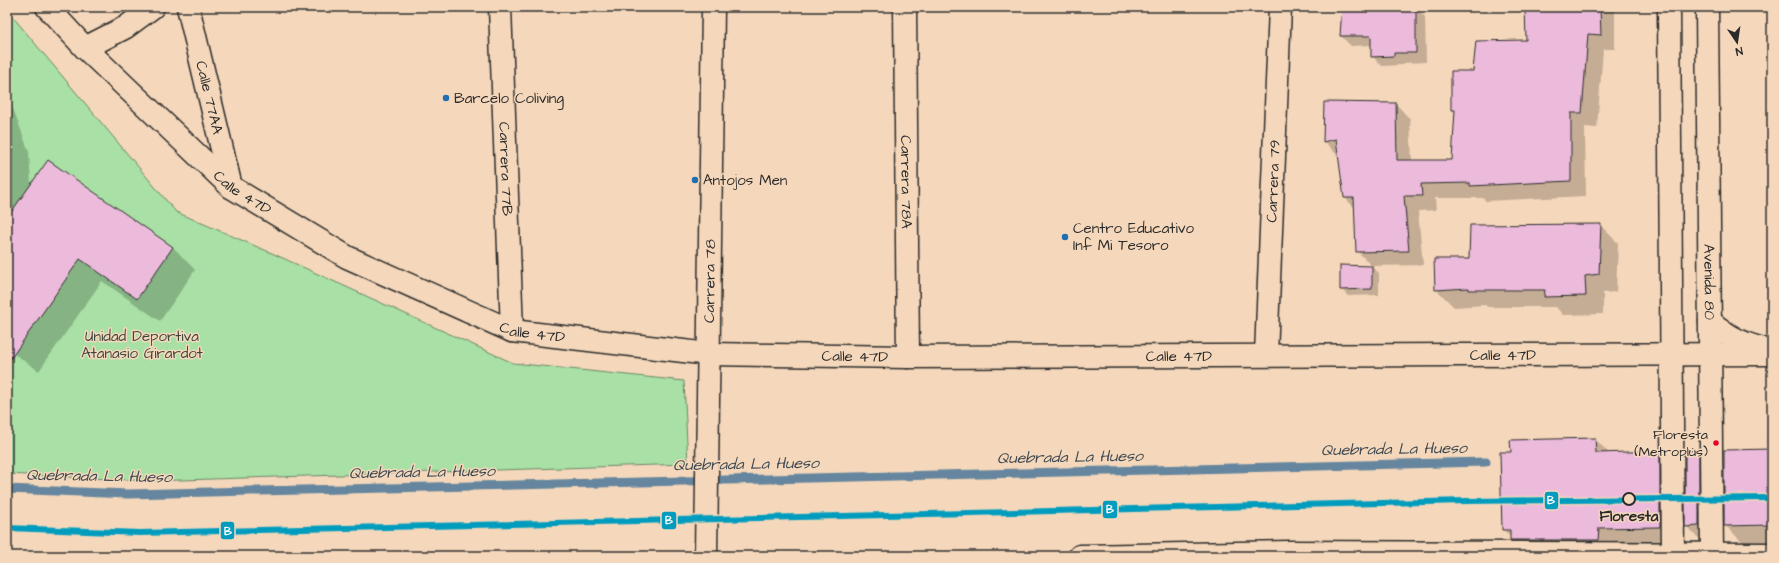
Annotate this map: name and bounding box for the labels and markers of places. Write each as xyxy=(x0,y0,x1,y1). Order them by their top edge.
place label: Barcelo Coliving xyxy=(454,88,564,110)
marker: Barcelo Coliving xyxy=(441,93,451,103)
place label: Antojos Men xyxy=(703,170,788,191)
marker: Antojos Men xyxy=(690,175,700,185)
place label: Centro Educativo Inf Mi Tesoro xyxy=(1073,218,1194,256)
marker: Centro Educativo Inf Mi Tesoro xyxy=(1060,232,1070,242)
place label: Floresta (Metroplús) xyxy=(1634,425,1708,462)
marker: Floresta (Metroplús) xyxy=(1711,438,1721,448)
marker: Floresta xyxy=(1622,492,1636,506)
place label: Floresta xyxy=(1600,506,1659,527)

